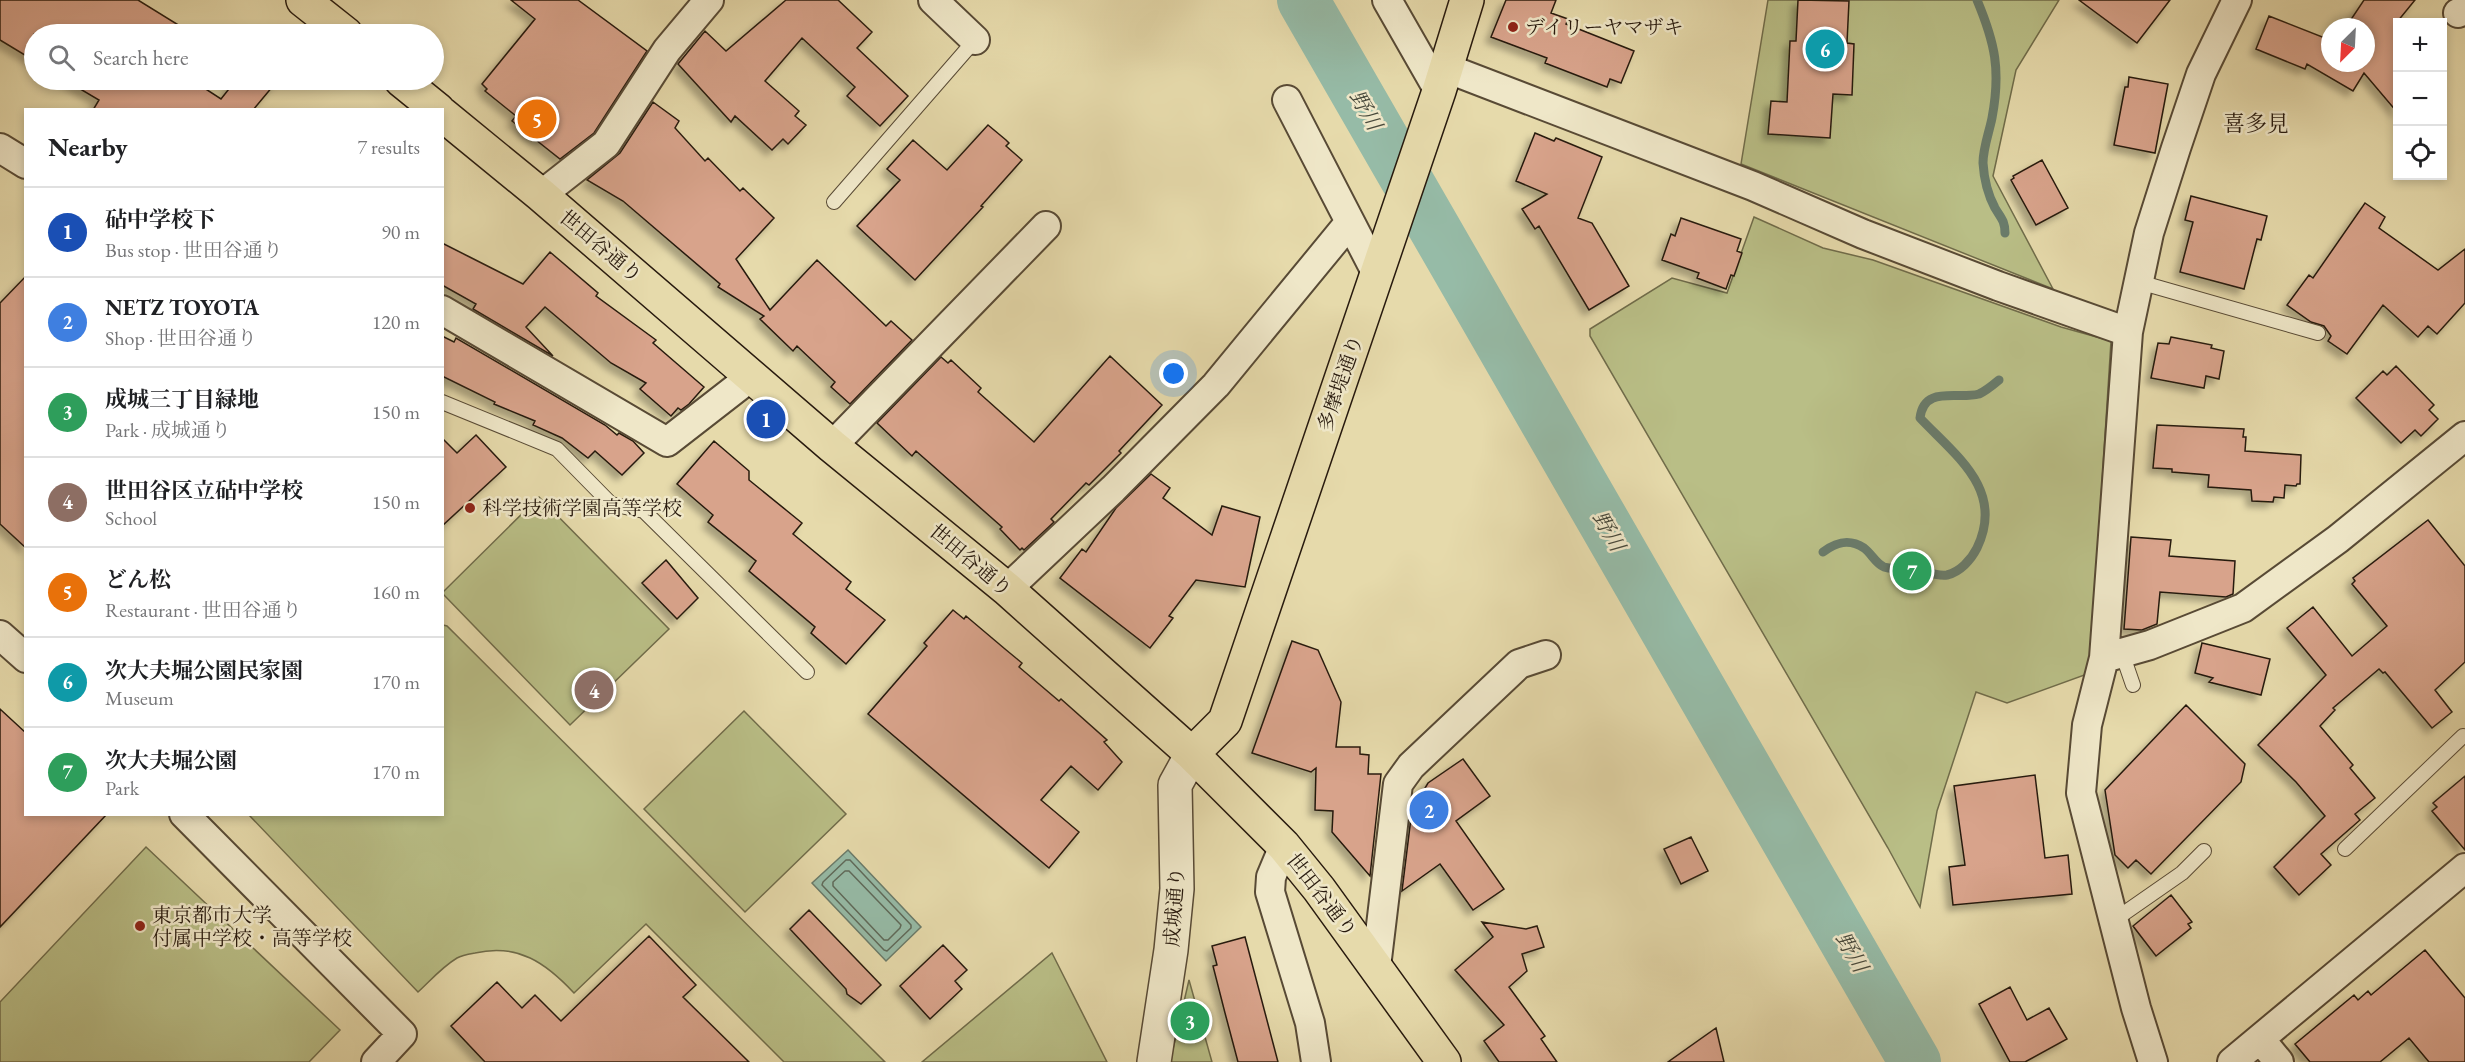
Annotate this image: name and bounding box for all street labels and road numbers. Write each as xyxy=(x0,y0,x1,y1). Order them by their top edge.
street label: 世田谷通り xyxy=(554,204,648,288)
street label: 多摩堤通り xyxy=(1311,331,1369,435)
street label: 世田谷通り xyxy=(924,518,1018,602)
street label: 世田谷通り xyxy=(1281,848,1363,942)
street label: 成城通り xyxy=(1158,866,1190,948)

